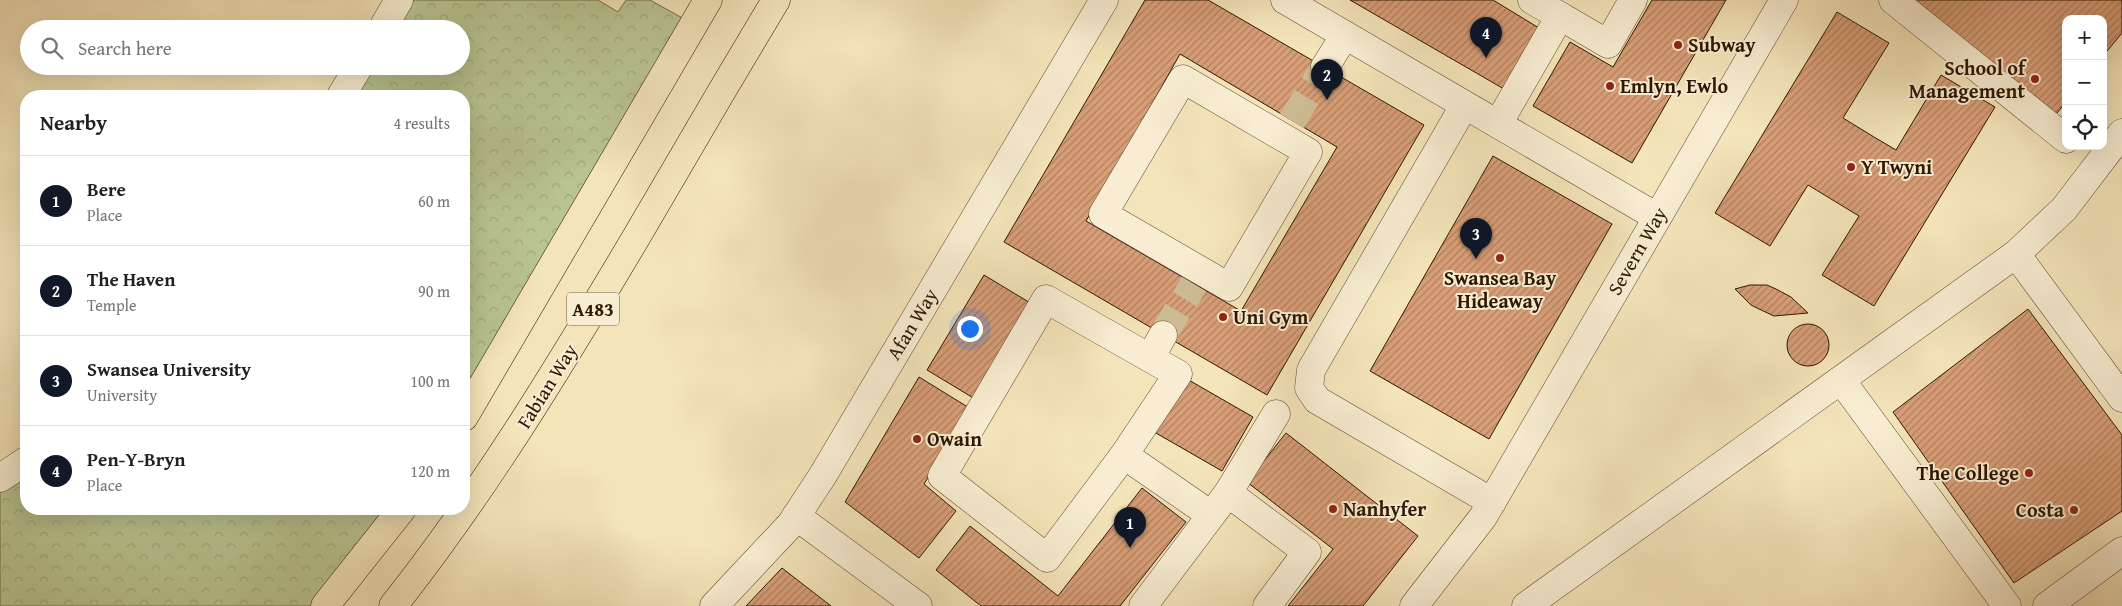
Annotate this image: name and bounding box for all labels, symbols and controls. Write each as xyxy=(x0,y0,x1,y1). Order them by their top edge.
map controls xyxy=(2062,15,2107,150)
button: + xyxy=(2062,15,2107,60)
pin: 4 xyxy=(1470,17,1502,58)
search box xyxy=(20,20,470,75)
place label: Subway xyxy=(1688,30,1756,59)
icon: search xyxy=(38,34,66,62)
text: Search here xyxy=(78,34,172,62)
marker: Subway xyxy=(1672,39,1684,51)
place label: School of Management xyxy=(1909,53,2027,105)
pin: 2 xyxy=(1311,59,1343,100)
button: − xyxy=(2062,60,2107,105)
place label: Emlyn, Ewlo xyxy=(1620,71,1728,100)
marker: School of Management xyxy=(2029,73,2041,85)
marker: Emlyn, Ewlo xyxy=(1604,80,1616,92)
button: locate xyxy=(2062,105,2107,150)
text: Nearby xyxy=(40,107,107,138)
text: 4 results xyxy=(393,111,450,135)
place label: Y Twyni xyxy=(1861,152,1932,181)
marker: Y Twyni xyxy=(1845,161,1857,173)
text: Bere xyxy=(87,175,126,203)
text: 1 xyxy=(52,189,60,213)
text: 60 m xyxy=(418,189,450,213)
street label: Severn Way xyxy=(1600,201,1674,300)
text: Place xyxy=(87,203,122,227)
pin: 3 xyxy=(1460,218,1492,259)
marker: Swansea Bay Hideaway xyxy=(1494,252,1506,264)
place label: Swansea Bay Hideaway xyxy=(1444,263,1557,315)
text: The Haven xyxy=(87,265,175,293)
text: 2 xyxy=(52,279,60,303)
text: 90 m xyxy=(418,279,450,303)
street label: Afan Way xyxy=(879,282,944,365)
road number: A483 xyxy=(567,292,619,326)
text: Temple xyxy=(87,293,137,317)
place label: Uni Gym xyxy=(1233,302,1308,331)
marker: Uni Gym xyxy=(1217,311,1229,323)
your location xyxy=(957,316,983,342)
street label: Fabian Way xyxy=(509,338,584,434)
text: Swansea University xyxy=(87,355,251,383)
text: 3 xyxy=(52,369,60,393)
text: 100 m xyxy=(410,369,450,393)
text: University xyxy=(87,383,157,407)
place label: Owain xyxy=(927,424,982,453)
marker: Owain xyxy=(911,433,923,445)
text: Pen-Y-Bryn xyxy=(87,445,186,473)
place label: The College xyxy=(1917,458,2019,487)
text: 4 xyxy=(52,459,60,483)
text: 120 m xyxy=(410,459,450,483)
marker: The College xyxy=(2023,467,2035,479)
text: Place xyxy=(87,473,122,497)
place label: Nanhyfer xyxy=(1343,494,1427,523)
place label: Costa xyxy=(2016,495,2065,524)
marker: Nanhyfer xyxy=(1327,503,1339,515)
marker: Costa xyxy=(2068,504,2080,516)
pin: 1 xyxy=(1114,507,1146,548)

